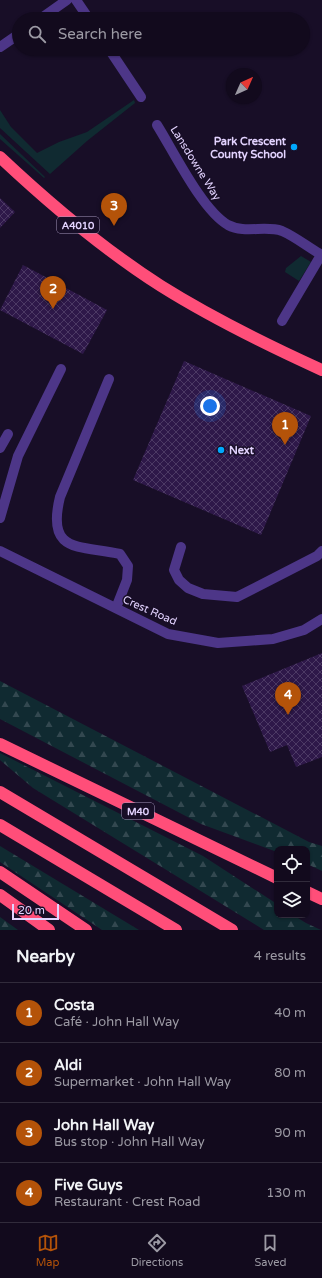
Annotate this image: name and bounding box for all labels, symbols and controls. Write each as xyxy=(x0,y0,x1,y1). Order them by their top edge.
search box xyxy=(12,12,310,56)
icon: search xyxy=(26,23,48,45)
text: Search here xyxy=(58,25,142,43)
north arrow xyxy=(226,68,262,104)
street label: Lansdowne Way xyxy=(167,124,224,203)
place label: Park Crescent County School xyxy=(210,135,287,162)
marker: Park Crescent County School xyxy=(289,142,299,152)
pin: 3 xyxy=(101,193,127,226)
road number: A4010 xyxy=(57,217,99,233)
pin: 2 xyxy=(40,276,66,309)
your location xyxy=(200,396,220,416)
pin: 1 xyxy=(272,412,298,445)
place label: Next xyxy=(229,444,255,457)
marker: Next xyxy=(216,445,226,455)
street label: Crest Road xyxy=(121,593,179,628)
pin: 4 xyxy=(275,682,301,715)
road number: M40 xyxy=(122,803,154,819)
map controls xyxy=(274,846,310,918)
button: locate xyxy=(274,846,310,882)
button: layers xyxy=(274,882,310,918)
scale bar xyxy=(12,902,59,921)
text: 20 m xyxy=(18,904,45,917)
text: Nearby xyxy=(16,946,75,967)
text: 4 results xyxy=(254,948,306,964)
text: Costa xyxy=(54,996,95,1014)
text: 1 xyxy=(25,1005,33,1021)
text: 40 m xyxy=(274,1005,306,1021)
text: Café · John Hall Way xyxy=(54,1014,179,1030)
text: Aldi xyxy=(54,1056,82,1074)
text: 2 xyxy=(25,1065,33,1081)
text: 80 m xyxy=(274,1065,306,1081)
text: Supermarket · John Hall Way xyxy=(54,1074,231,1090)
text: John Hall Way xyxy=(54,1116,154,1134)
text: 3 xyxy=(25,1125,33,1141)
text: 90 m xyxy=(274,1125,306,1141)
text: Bus stop · John Hall Way xyxy=(54,1134,205,1150)
text: Five Guys xyxy=(54,1176,123,1194)
text: 4 xyxy=(25,1185,33,1201)
text: 130 m xyxy=(266,1185,306,1201)
text: Restaurant · Crest Road xyxy=(54,1194,200,1210)
tab: Map xyxy=(36,1232,59,1269)
tab: Directions xyxy=(131,1232,183,1269)
tab: Saved xyxy=(255,1232,286,1269)

